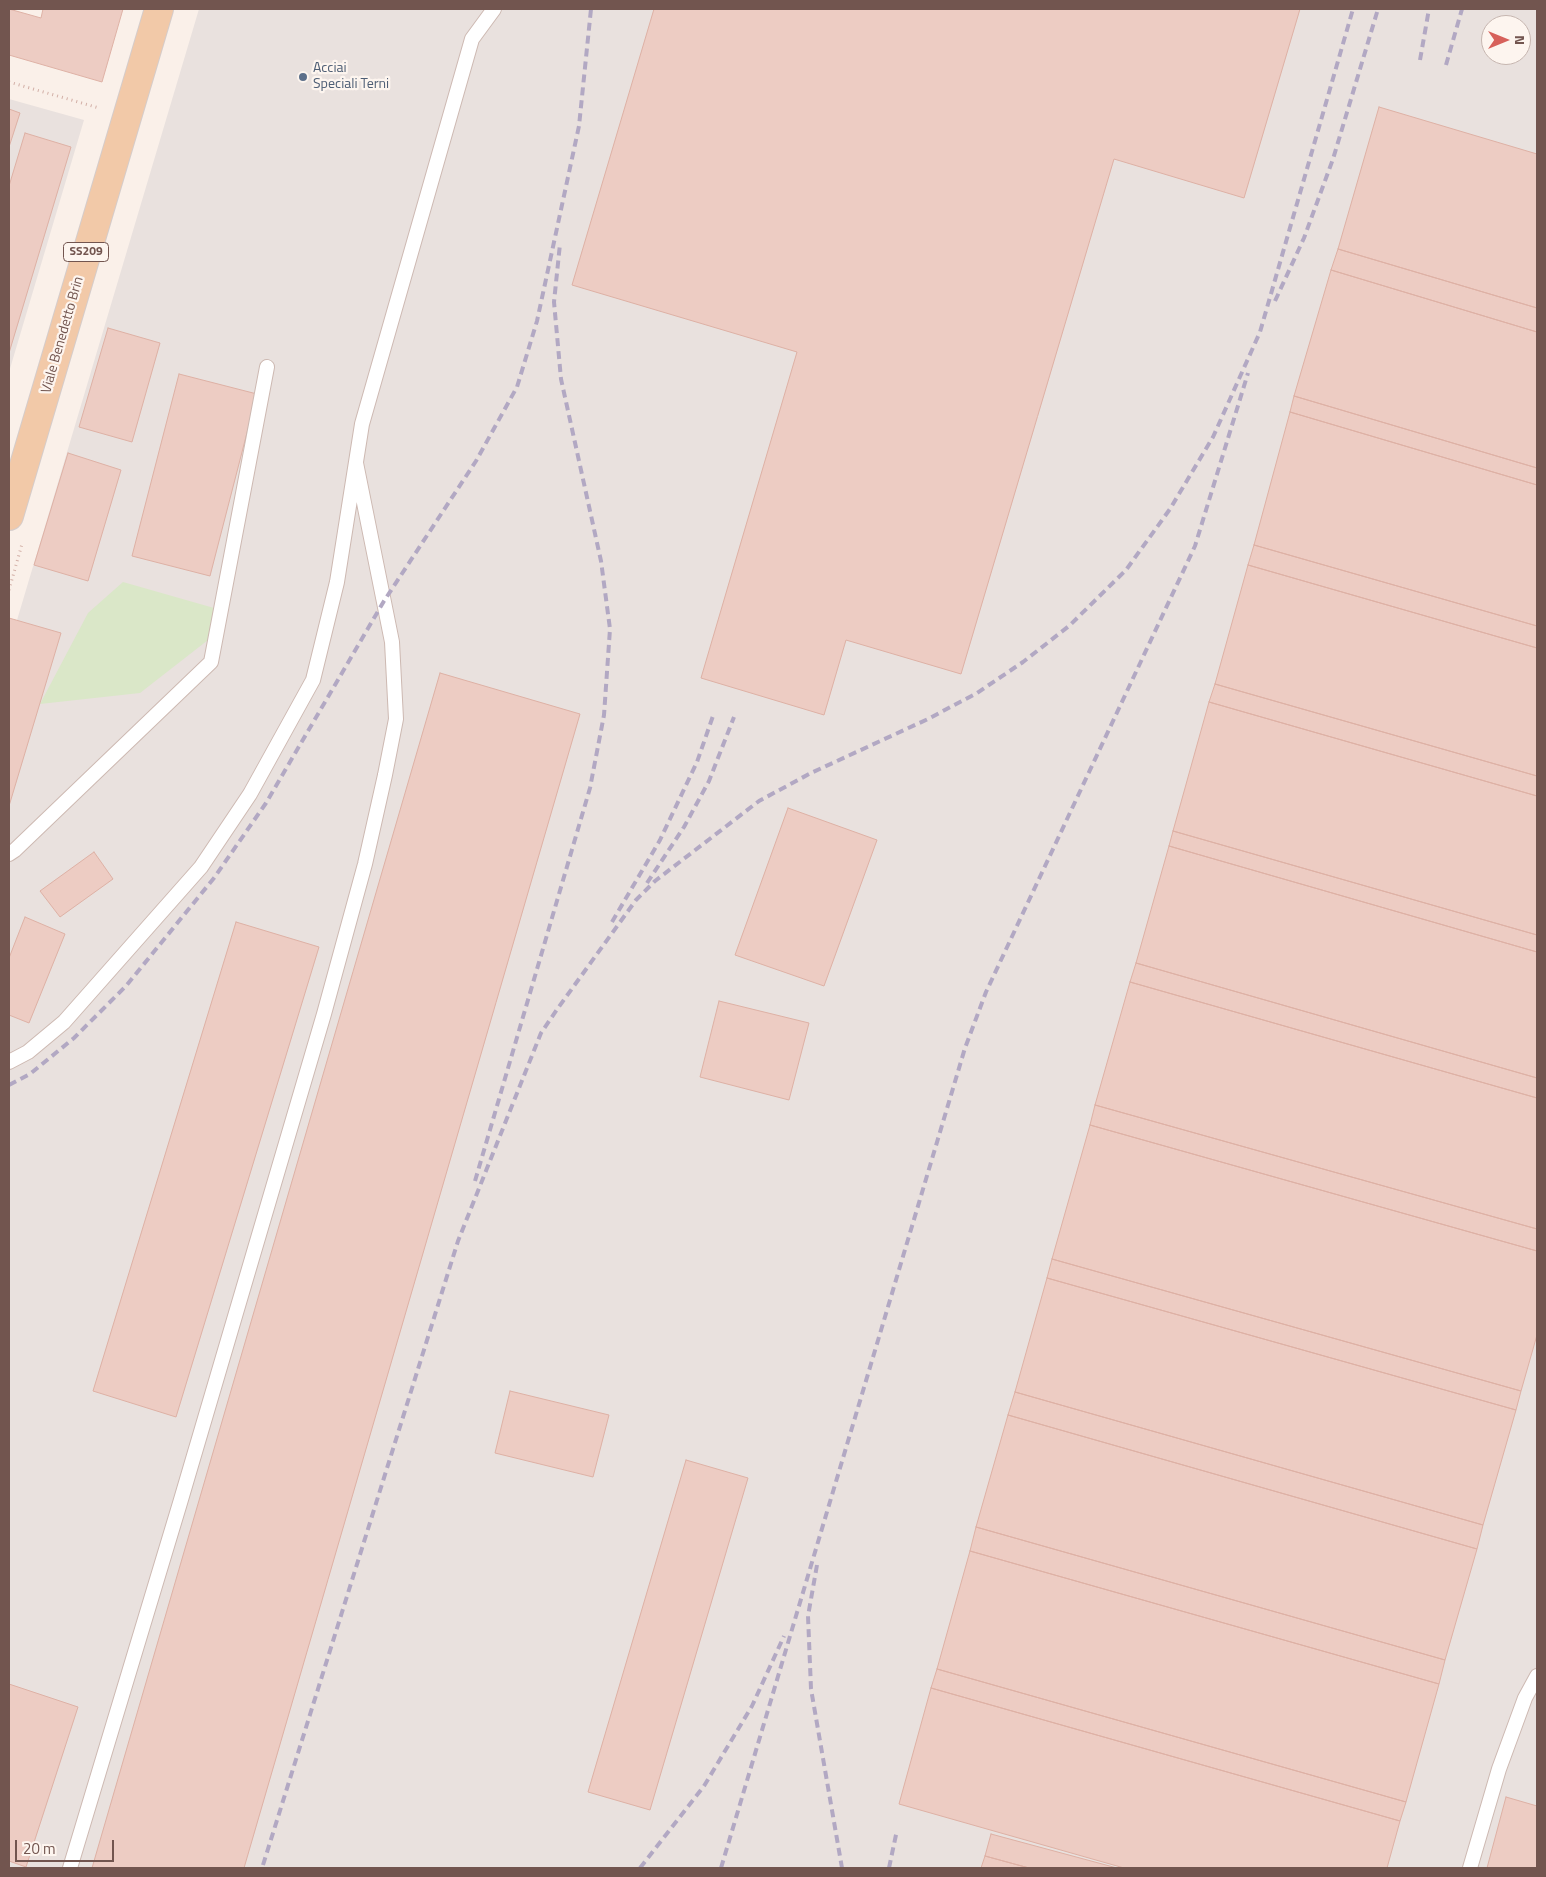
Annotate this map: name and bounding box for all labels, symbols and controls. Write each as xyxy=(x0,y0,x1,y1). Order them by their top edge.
north arrow xyxy=(1481,15,1531,65)
text: N xyxy=(1510,35,1531,45)
place label: Acciai Speciali Terni xyxy=(313,61,389,94)
marker: Acciai Speciali Terni xyxy=(297,71,309,83)
road number: SS209 xyxy=(64,242,108,262)
street label: Viale Benedetto Brin xyxy=(38,275,88,395)
scale bar xyxy=(18,1830,116,1862)
text: 20 m xyxy=(23,1837,56,1860)

